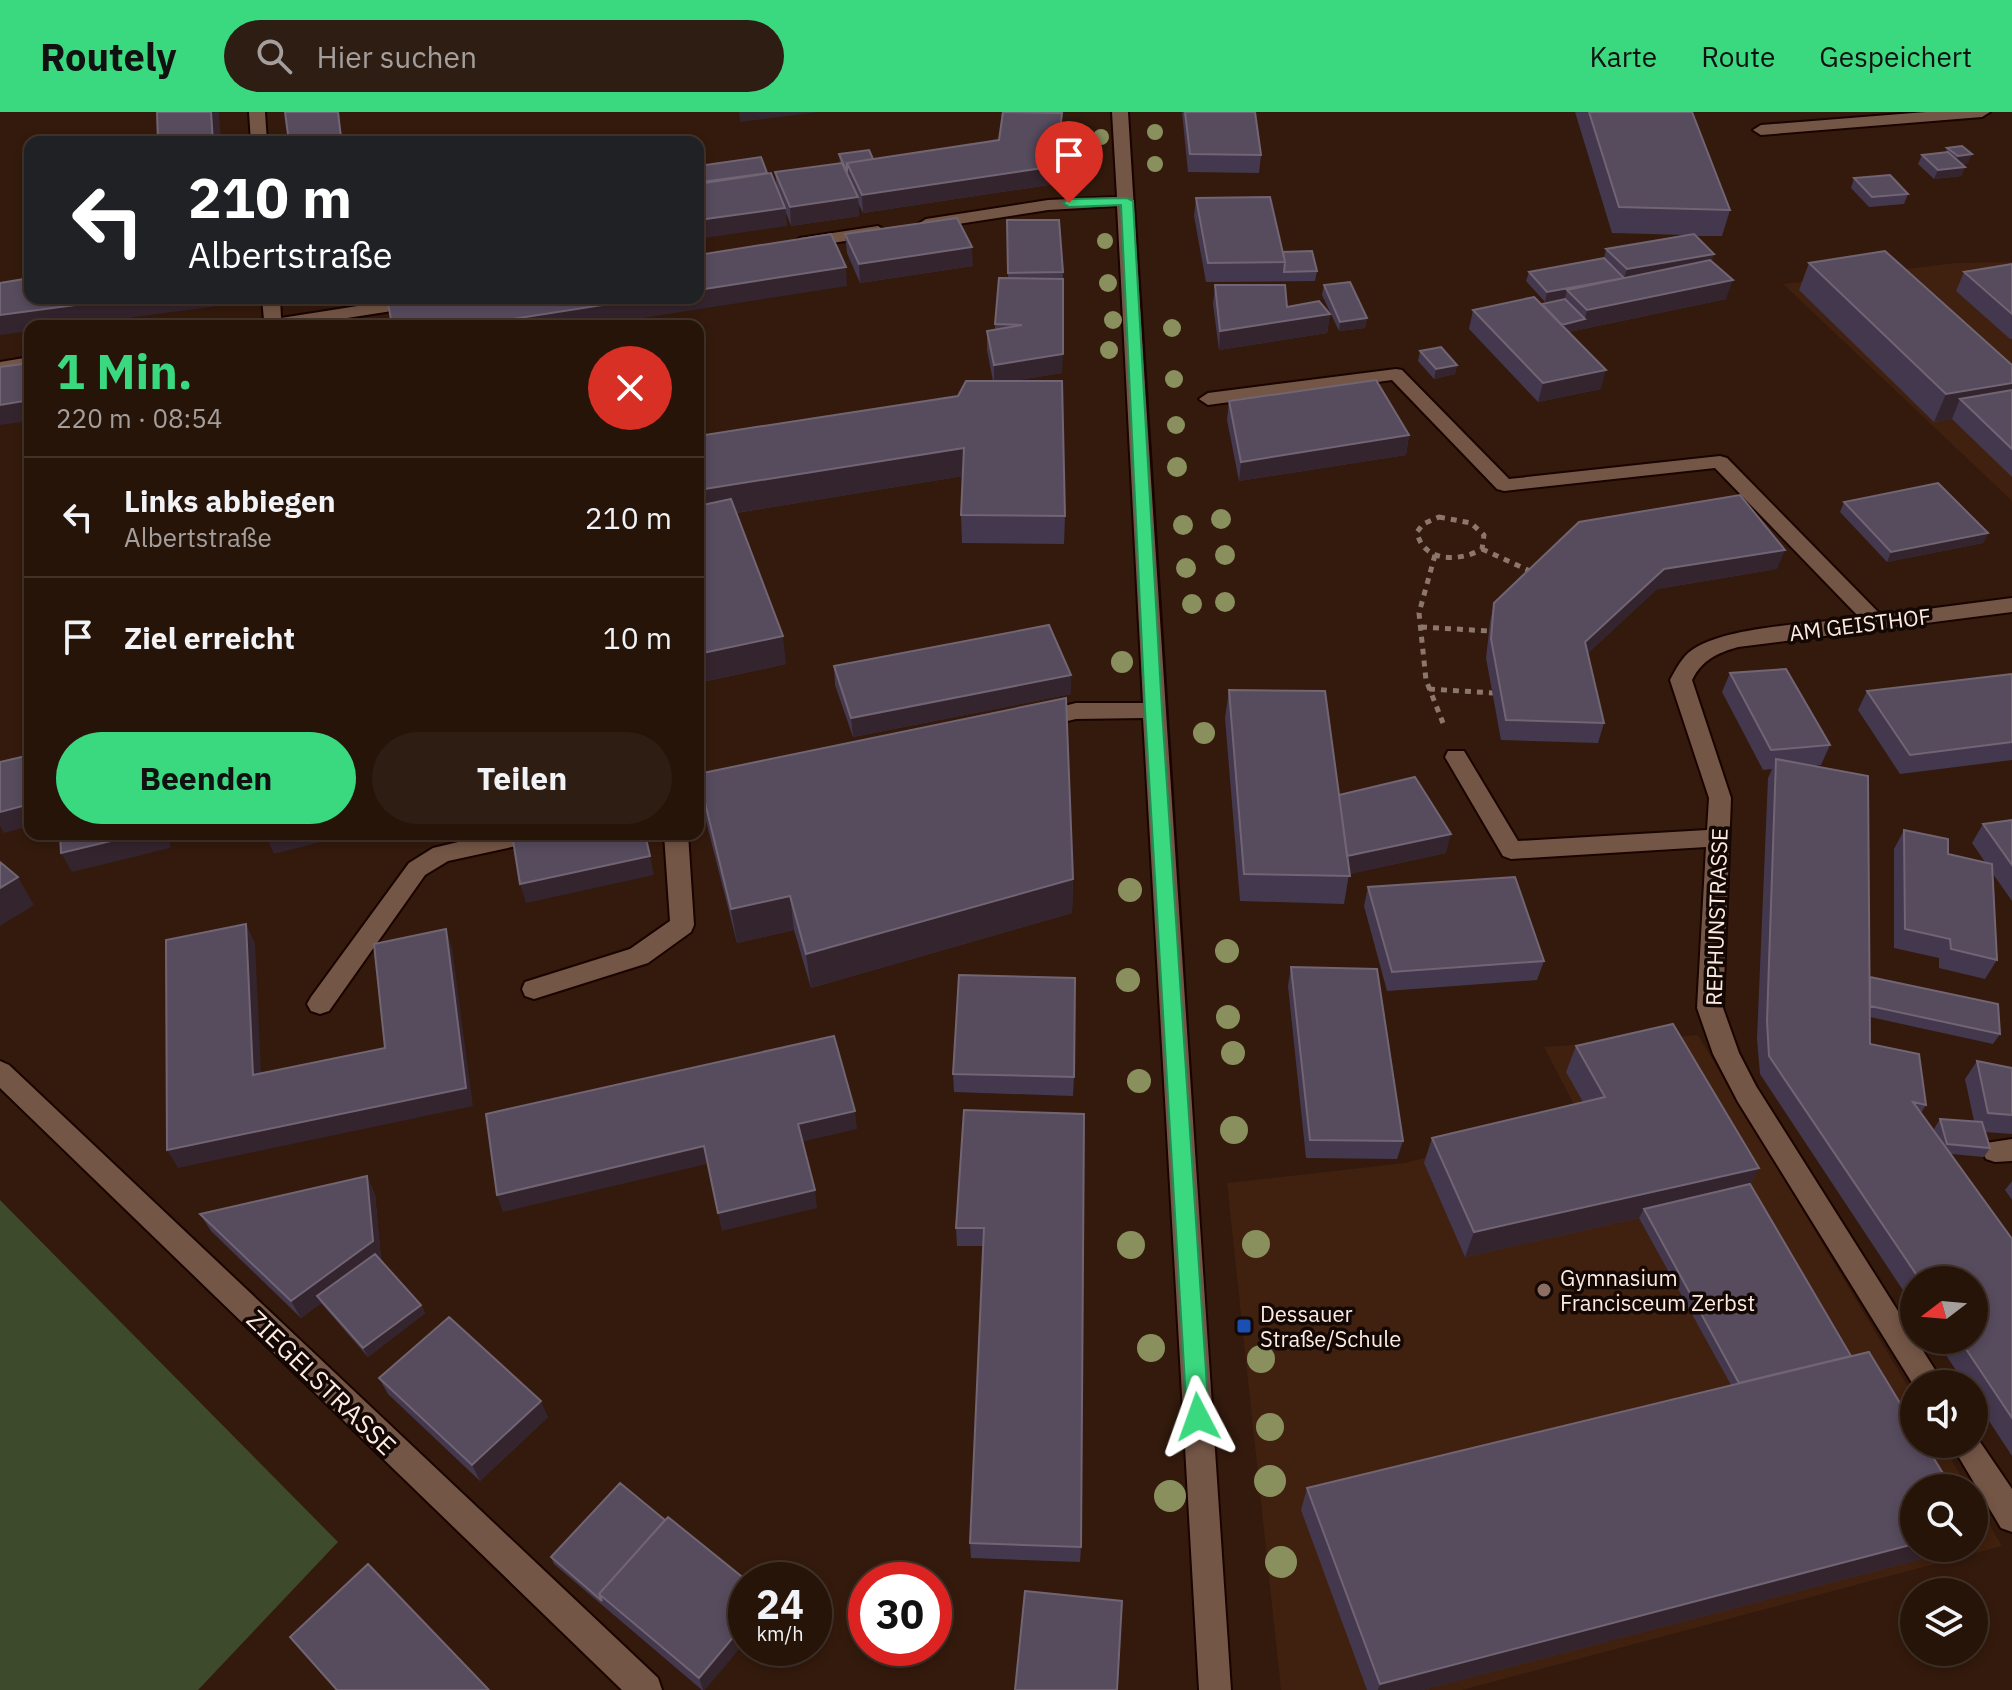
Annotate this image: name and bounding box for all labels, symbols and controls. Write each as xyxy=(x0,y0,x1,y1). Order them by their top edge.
search box xyxy=(224,20,784,92)
text: Routely xyxy=(40,32,176,81)
icon: search xyxy=(252,34,296,78)
text: Hier suchen xyxy=(316,37,477,76)
text: Karte xyxy=(1589,38,1657,75)
text: Route xyxy=(1701,38,1775,75)
text: Gespeichert xyxy=(1819,38,1972,75)
pin xyxy=(1035,121,1103,203)
icon: arrive xyxy=(1047,133,1091,177)
text: 210 m xyxy=(188,161,352,233)
icon: left xyxy=(56,168,160,272)
text: Albertstraße xyxy=(188,231,393,278)
text: 1 Min. xyxy=(56,340,193,402)
button: close xyxy=(588,346,672,430)
text: 220 m · 08:54 xyxy=(56,401,222,435)
text: Links abbiegen xyxy=(124,481,336,520)
icon: left xyxy=(56,495,100,539)
text: 210 m xyxy=(585,498,672,537)
text: Albertstraße xyxy=(124,520,272,554)
street label: AM GEISTHOF xyxy=(1787,601,1933,647)
icon: arrive xyxy=(56,615,100,659)
text: Ziel erreicht xyxy=(124,618,295,657)
text: 10 m xyxy=(603,618,672,657)
button: Beenden xyxy=(56,732,356,824)
button: Teilen xyxy=(372,732,672,824)
street label: REPHUNSTRASSE xyxy=(1698,828,1734,1006)
place label: Gymnasium Francisceum Zerbst xyxy=(1560,1263,1755,1317)
north arrow xyxy=(1900,1266,1988,1354)
map controls xyxy=(1900,1266,1988,1666)
marker: Gymnasium Francisceum Zerbst xyxy=(1535,1281,1553,1299)
place label: Dessauer Straße/Schule xyxy=(1260,1299,1401,1353)
street label: ZIEGELSTRASSE xyxy=(240,1302,404,1462)
marker: Dessauer Straße/Schule xyxy=(1235,1317,1253,1335)
button: sound xyxy=(1900,1370,1988,1458)
position arrow xyxy=(1156,1375,1240,1459)
button: search xyxy=(1900,1474,1988,1562)
speed limit sign: 30 xyxy=(848,1562,952,1666)
text: 24 xyxy=(756,1578,804,1630)
button: layers xyxy=(1900,1578,1988,1666)
text: km/h xyxy=(756,1620,804,1647)

